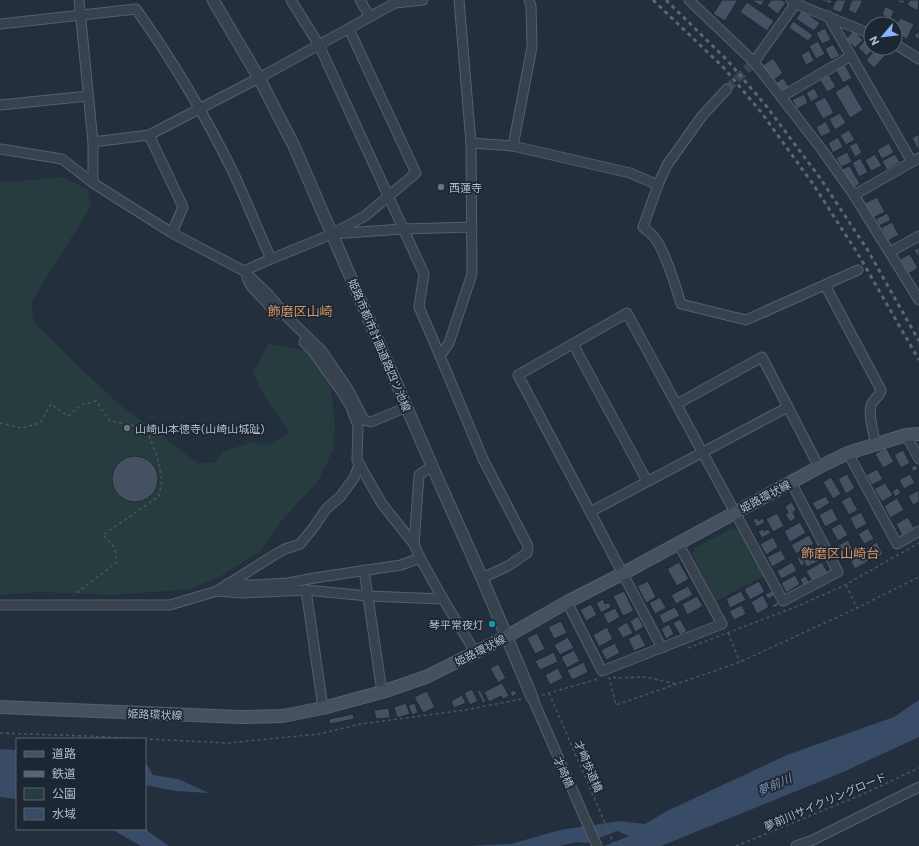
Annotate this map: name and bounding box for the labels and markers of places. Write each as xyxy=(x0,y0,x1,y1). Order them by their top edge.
place label: 西蓮寺 xyxy=(449,181,482,194)
marker: 西蓮寺 xyxy=(436,182,446,192)
place label: 山崎山本徳寺(山崎山城趾) xyxy=(135,422,264,435)
marker: 山崎山本徳寺(山崎山城趾) xyxy=(122,423,132,433)
place label: 琴平常夜灯 xyxy=(429,618,484,631)
marker: 琴平常夜灯 xyxy=(487,619,497,629)

